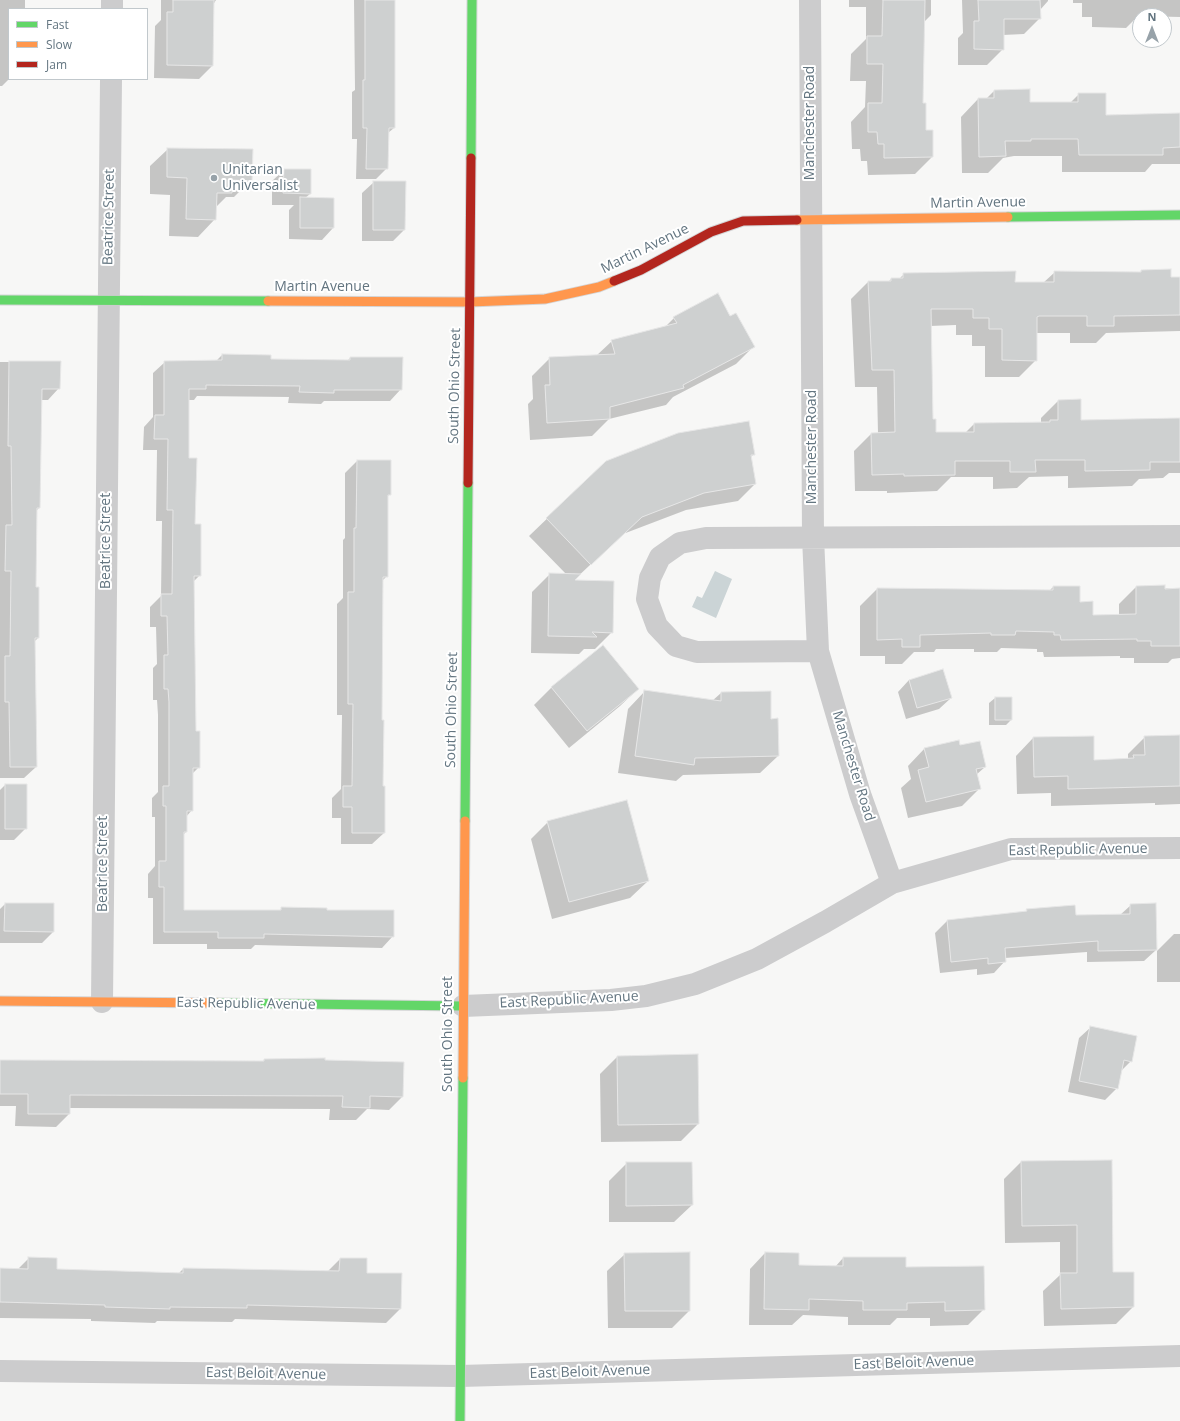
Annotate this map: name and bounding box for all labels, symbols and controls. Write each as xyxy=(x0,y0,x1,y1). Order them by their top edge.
legend xyxy=(8,8,148,80)
north arrow xyxy=(1132,8,1172,48)
text: N xyxy=(1148,9,1156,24)
text: Fast xyxy=(46,16,69,33)
text: Slow xyxy=(46,36,72,53)
text: Jam xyxy=(46,56,67,73)
street label: Manchester Road xyxy=(802,66,818,180)
place label: Unitarian Universalist xyxy=(222,162,298,194)
street label: Beatrice Street xyxy=(100,169,118,265)
marker: Unitarian Universalist xyxy=(209,173,219,183)
street label: Martin Avenue xyxy=(930,194,1026,212)
street label: Martin Avenue xyxy=(598,221,692,277)
street label: Martin Avenue xyxy=(274,279,370,295)
street label: South Ohio Street xyxy=(446,328,464,444)
street label: Manchester Road xyxy=(804,390,820,504)
street label: Beatrice Street xyxy=(98,493,114,589)
street label: South Ohio Street xyxy=(443,652,461,768)
street label: Manchester Road xyxy=(828,709,878,823)
street label: Beatrice Street xyxy=(95,816,111,912)
street label: East Republic Avenue xyxy=(1008,840,1148,860)
street label: South Ohio Street xyxy=(440,976,456,1092)
street label: East Republic Avenue xyxy=(499,988,639,1012)
street label: East Republic Avenue xyxy=(176,994,316,1014)
street label: East Beloit Avenue xyxy=(853,1353,975,1373)
street label: East Beloit Avenue xyxy=(529,1362,651,1382)
street label: East Beloit Avenue xyxy=(206,1365,326,1383)

